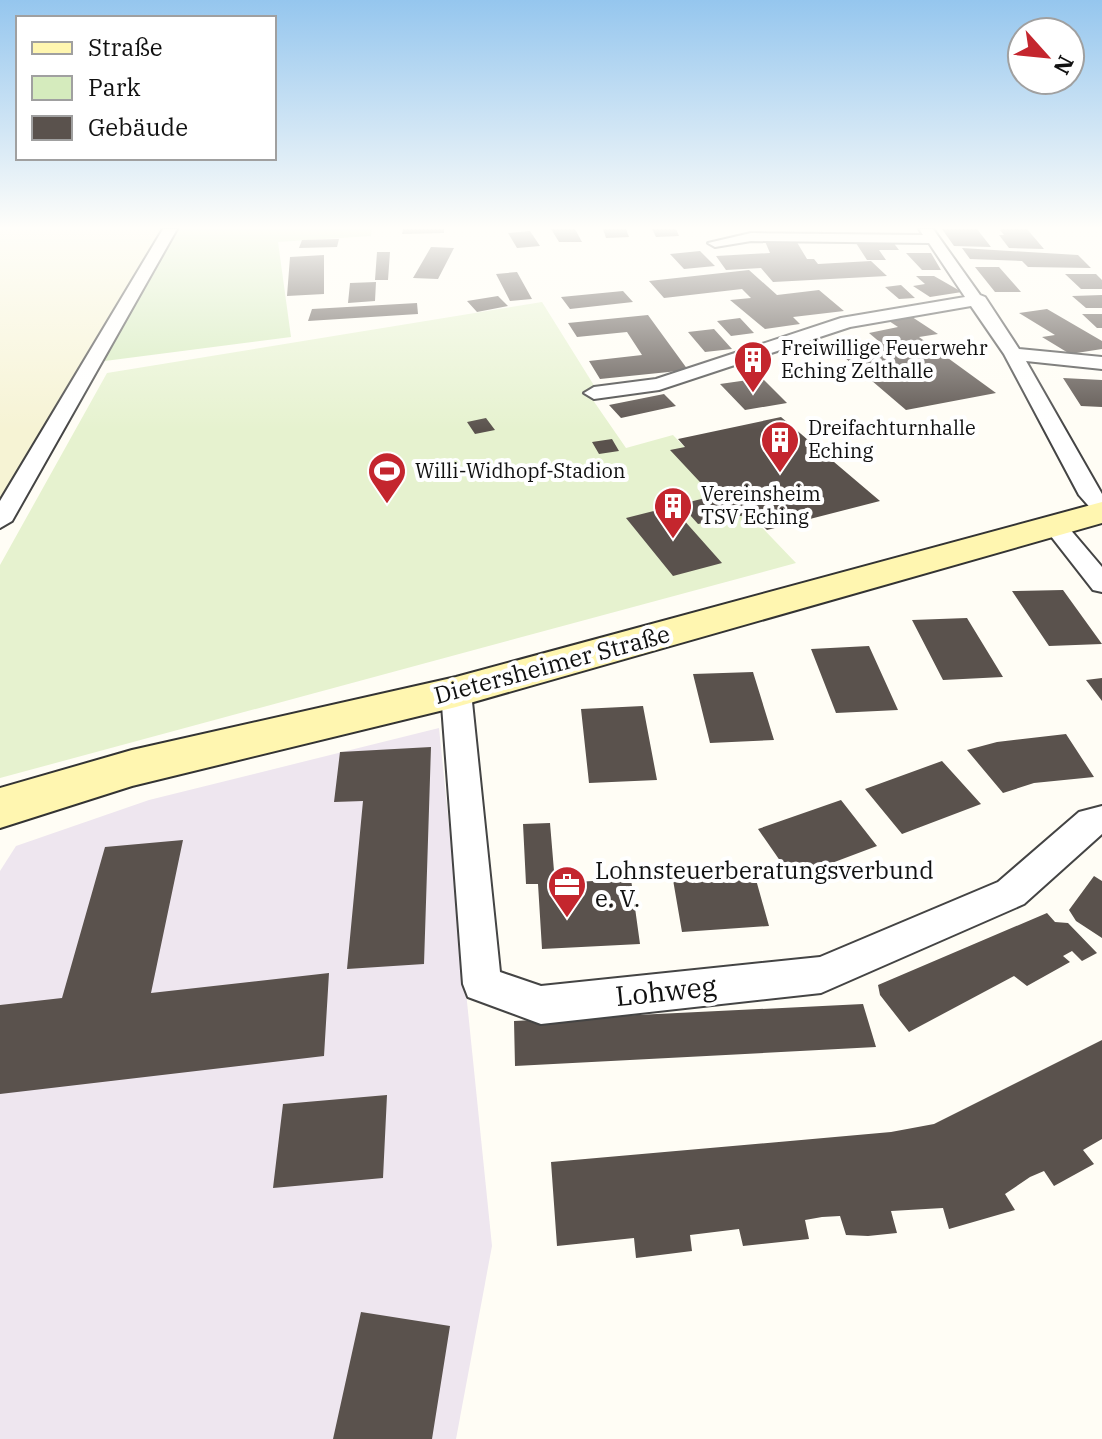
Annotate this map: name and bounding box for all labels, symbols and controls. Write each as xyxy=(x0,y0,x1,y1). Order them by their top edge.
legend xyxy=(16,16,276,160)
north arrow xyxy=(1006,16,1086,96)
text: Straße xyxy=(88,31,163,63)
text: N xyxy=(1047,51,1081,80)
text: Park xyxy=(88,71,140,103)
text: Gebäude xyxy=(88,111,188,143)
place label: Freiwillige Feuerwehr Eching Zelthalle xyxy=(781,334,988,384)
building icon: Freiwillige Feuerwehr Eching Zelthalle xyxy=(732,339,774,394)
place label: Dreifachturnhalle Eching xyxy=(808,414,976,464)
building icon: Dreifachturnhalle Eching xyxy=(759,419,801,474)
sports icon: Willi-Widhopf-Stadion xyxy=(366,450,408,505)
place label: Willi-Widhopf-Stadion xyxy=(415,457,626,484)
place label: Vereinsheim TSV Eching xyxy=(701,480,821,530)
building icon: Vereinsheim TSV Eching xyxy=(652,485,694,540)
street label: Dietersheimer Straße xyxy=(430,617,673,711)
place label: Lohnsteuerberatungsverbund e. V. xyxy=(595,854,934,914)
office icon: Lohnsteuerberatungsverbund e. V. xyxy=(546,864,588,919)
street label: Lohweg xyxy=(614,967,718,1014)

